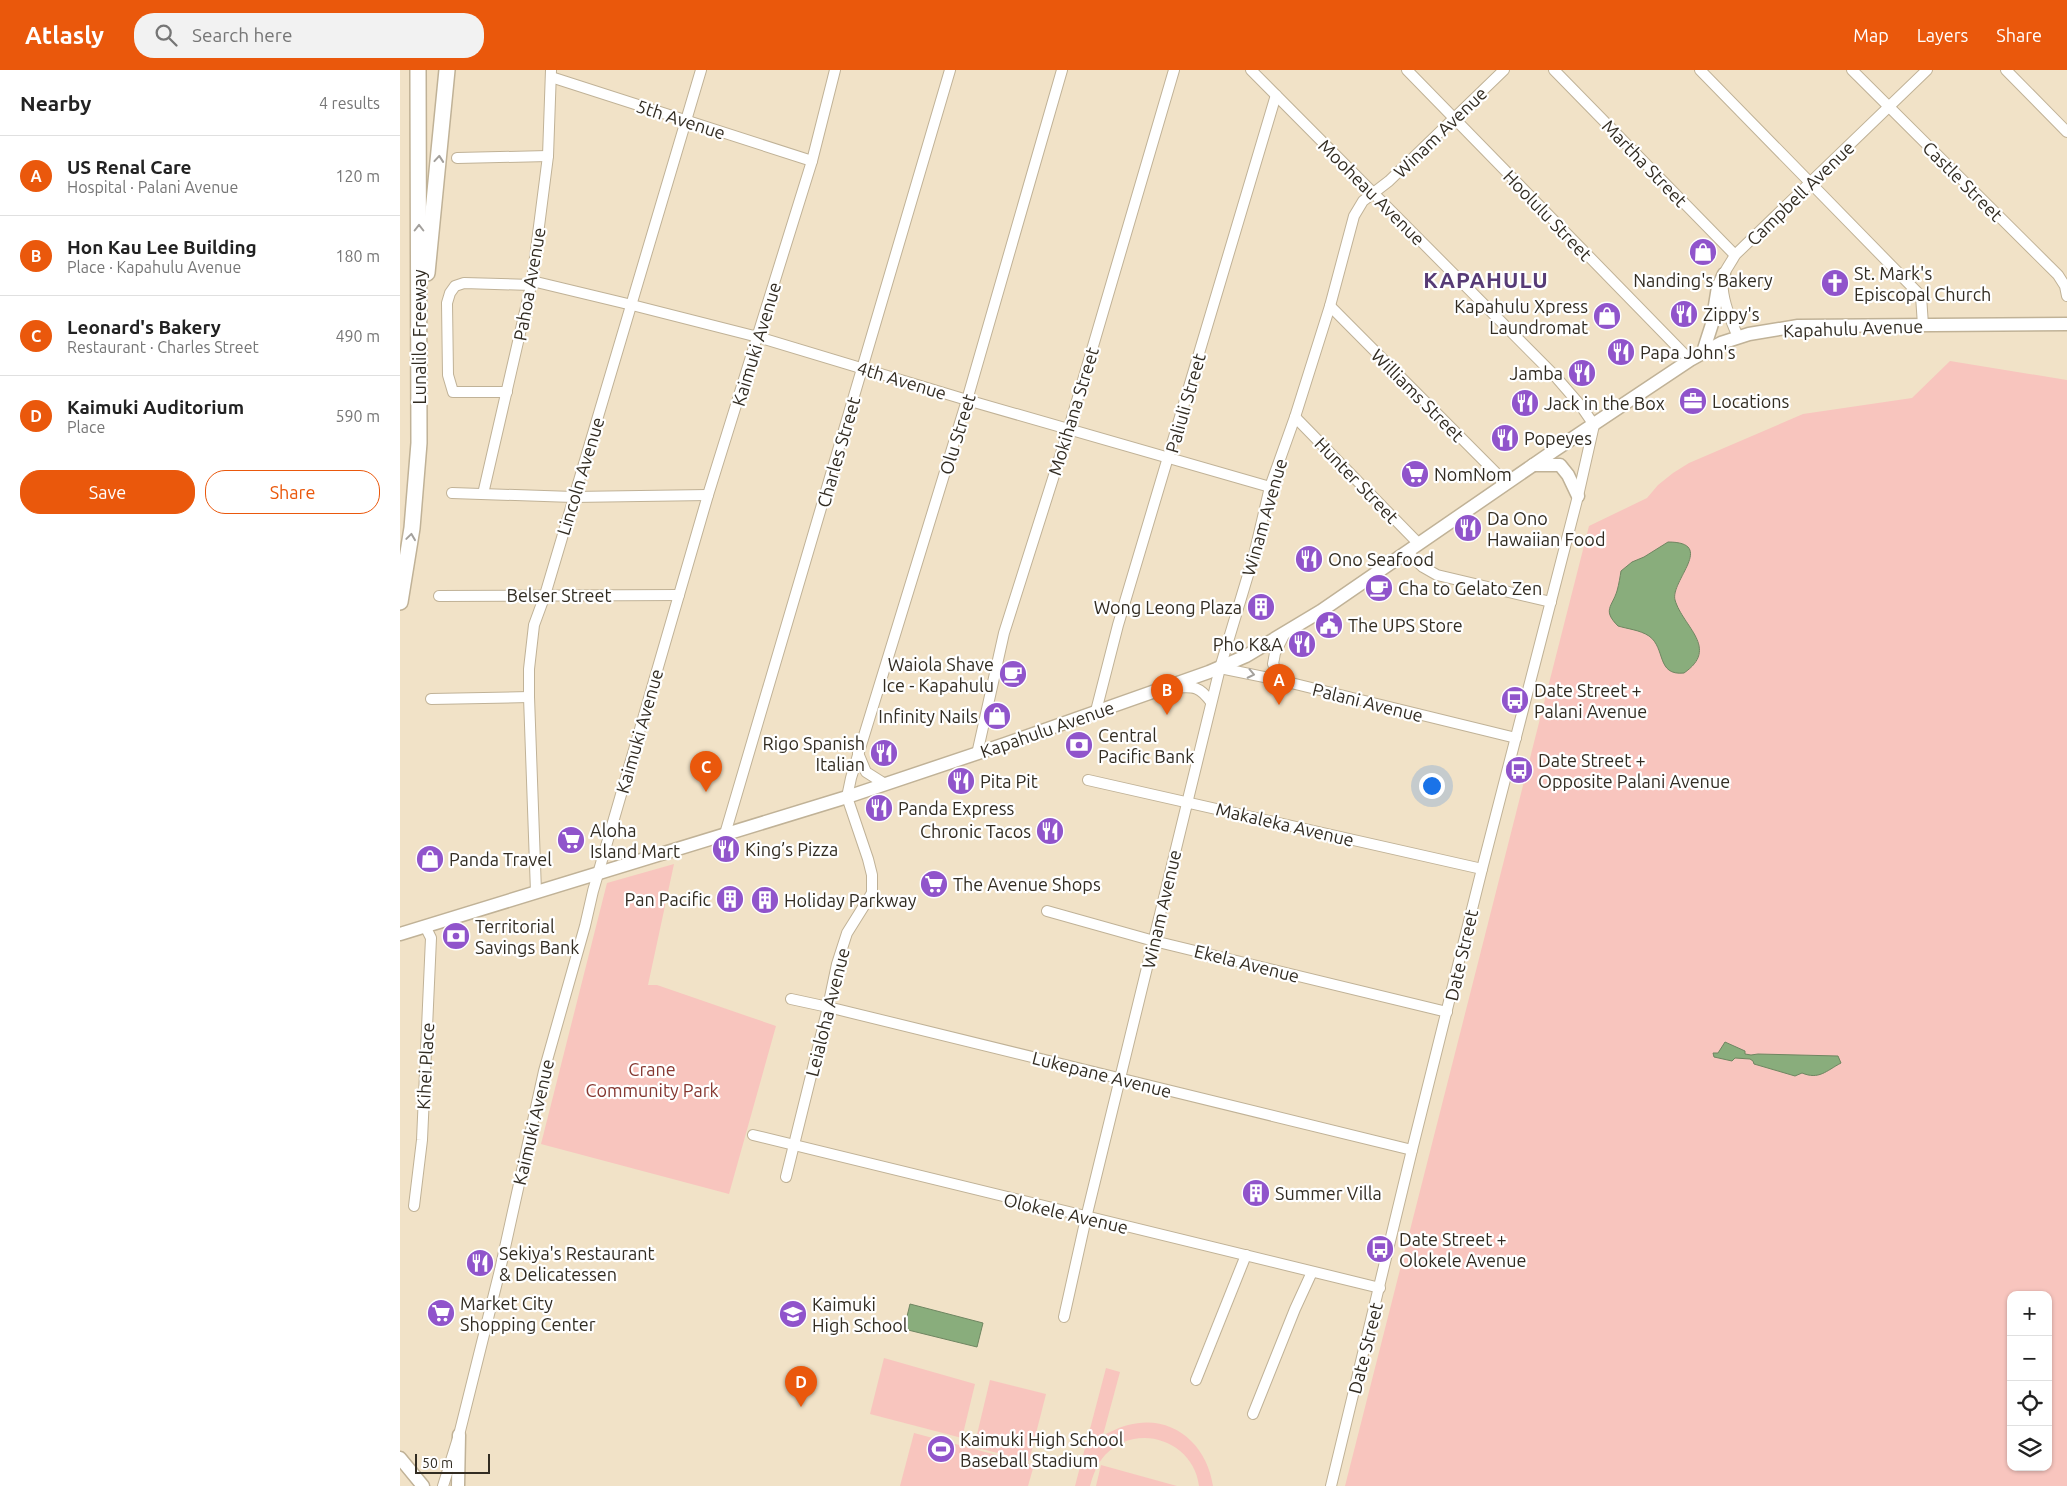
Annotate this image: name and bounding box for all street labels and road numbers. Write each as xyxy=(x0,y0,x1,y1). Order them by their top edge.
street label: Winam Avenue xyxy=(1389,83,1491,181)
street label: 5th Avenue xyxy=(634,95,728,143)
street label: Martha Street xyxy=(1599,116,1691,210)
street label: Mooheau Avenue xyxy=(1315,135,1429,249)
street label: Campbell Avenue xyxy=(1742,137,1858,249)
street label: Castle Street xyxy=(1919,137,2007,225)
street label: Hoolulu Street xyxy=(1500,166,1596,264)
street label: Pahoa Avenue xyxy=(509,226,549,342)
street label: Lunalilo Freeway xyxy=(409,269,429,405)
street label: Kaimuki Avenue xyxy=(728,280,784,408)
street label: Kapahulu Avenue xyxy=(1783,316,1923,340)
street label: Mokihana Street xyxy=(1044,344,1102,478)
street label: Williams Street xyxy=(1368,345,1468,445)
street label: Paliuli Street xyxy=(1161,351,1209,455)
street label: 4th Avenue xyxy=(855,357,949,403)
street label: Olu Street xyxy=(935,391,979,477)
street label: Charles Street xyxy=(813,394,863,510)
street label: Lincoln Avenue xyxy=(553,415,607,537)
street label: Hunter Street xyxy=(1311,433,1403,527)
street label: Winam Avenue xyxy=(1238,456,1290,578)
street label: Belser Street xyxy=(506,585,612,605)
street label: Kaimuki Avenue xyxy=(612,666,666,796)
street label: Palani Avenue xyxy=(1311,679,1425,725)
street label: Kapahulu Avenue xyxy=(977,697,1117,761)
street label: Makaleka Avenue xyxy=(1214,798,1356,850)
street label: Winam Avenue xyxy=(1138,848,1184,970)
street label: Date Street xyxy=(1441,907,1481,1003)
street label: Ekela Avenue xyxy=(1192,940,1302,986)
street label: Leialoha Avenue xyxy=(801,945,853,1079)
street label: Kihei Place xyxy=(413,1022,437,1110)
street label: Lukepane Avenue xyxy=(1030,1047,1174,1101)
street label: Kaimuki Avenue xyxy=(509,1057,557,1187)
street label: Olokele Avenue xyxy=(1002,1189,1130,1237)
street label: Date Street xyxy=(1344,1300,1386,1396)

